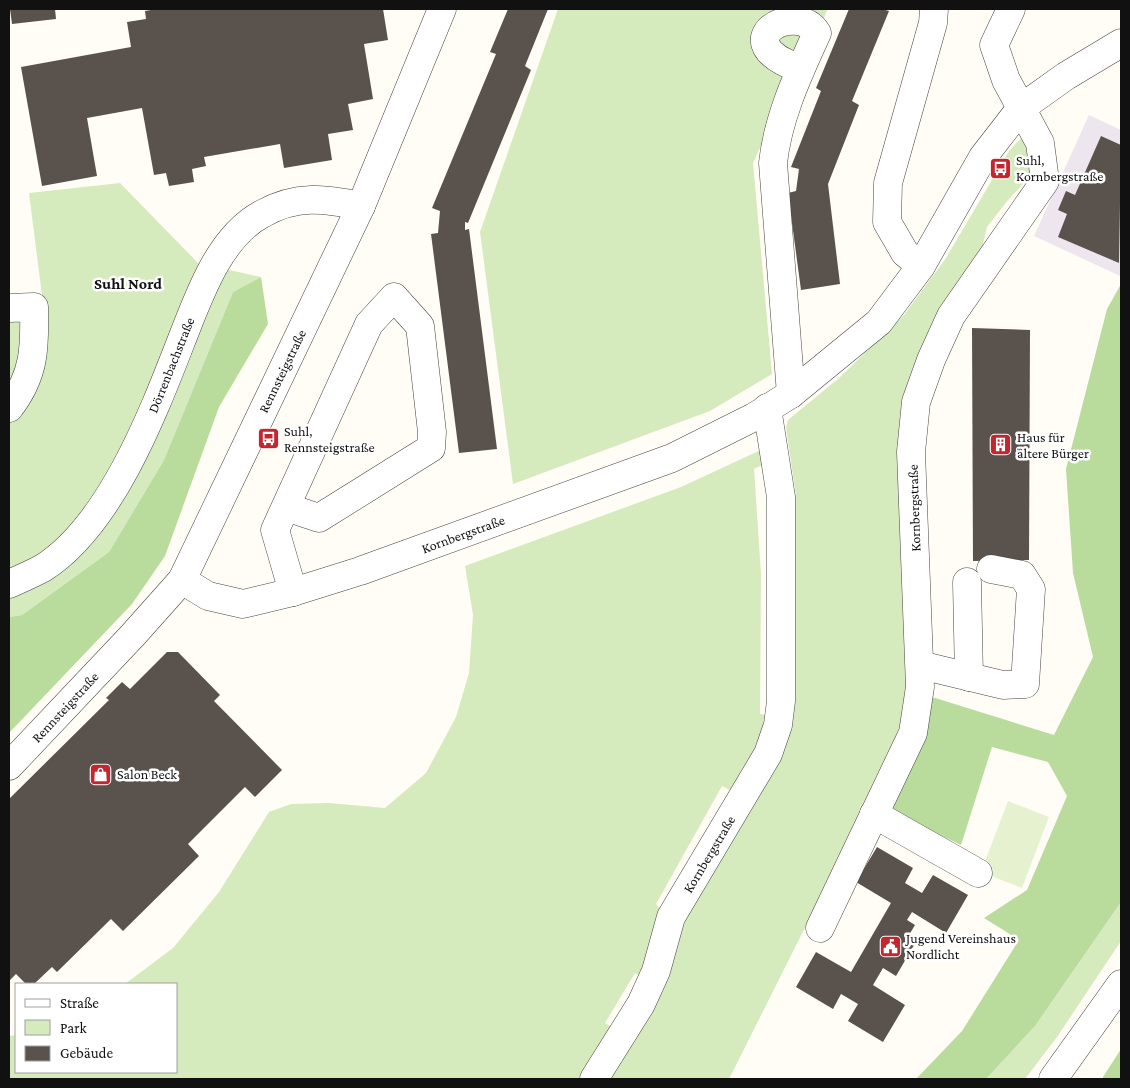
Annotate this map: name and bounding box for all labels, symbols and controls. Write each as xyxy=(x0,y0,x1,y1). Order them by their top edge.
place label: Suhl, Kornbergstraße xyxy=(1016,152,1103,184)
bus stop icon: Suhl, Kornbergstraße xyxy=(988,156,1012,180)
district label: Suhl Nord xyxy=(94,275,162,292)
street label: Dörrenbachstraße xyxy=(145,315,197,415)
street label: Rennsteigstraße xyxy=(255,327,309,415)
place label: Suhl, Rennsteigstraße xyxy=(284,423,375,455)
bus stop icon: Suhl, Rennsteigstraße xyxy=(256,427,280,451)
place label: Haus für ältere Bürger xyxy=(1017,429,1089,461)
building icon: Haus für ältere Bürger xyxy=(989,433,1013,457)
street label: Kornbergstraße xyxy=(904,464,924,552)
street label: Kornbergstraße xyxy=(419,512,507,556)
street label: Rennsteigstraße xyxy=(28,668,102,746)
shop icon: Salon Beck xyxy=(89,762,113,786)
place label: Salon Beck xyxy=(117,766,177,782)
street label: Kornbergstraße xyxy=(680,812,738,896)
place label: Jugend Vereinshaus Nordlicht xyxy=(904,930,1016,962)
public building icon: Jugend Vereinshaus Nordlicht xyxy=(878,934,902,958)
legend xyxy=(15,983,178,1073)
text: Straße xyxy=(60,995,99,1011)
text: Park xyxy=(60,1020,87,1036)
text: Gebäude xyxy=(60,1045,114,1061)

